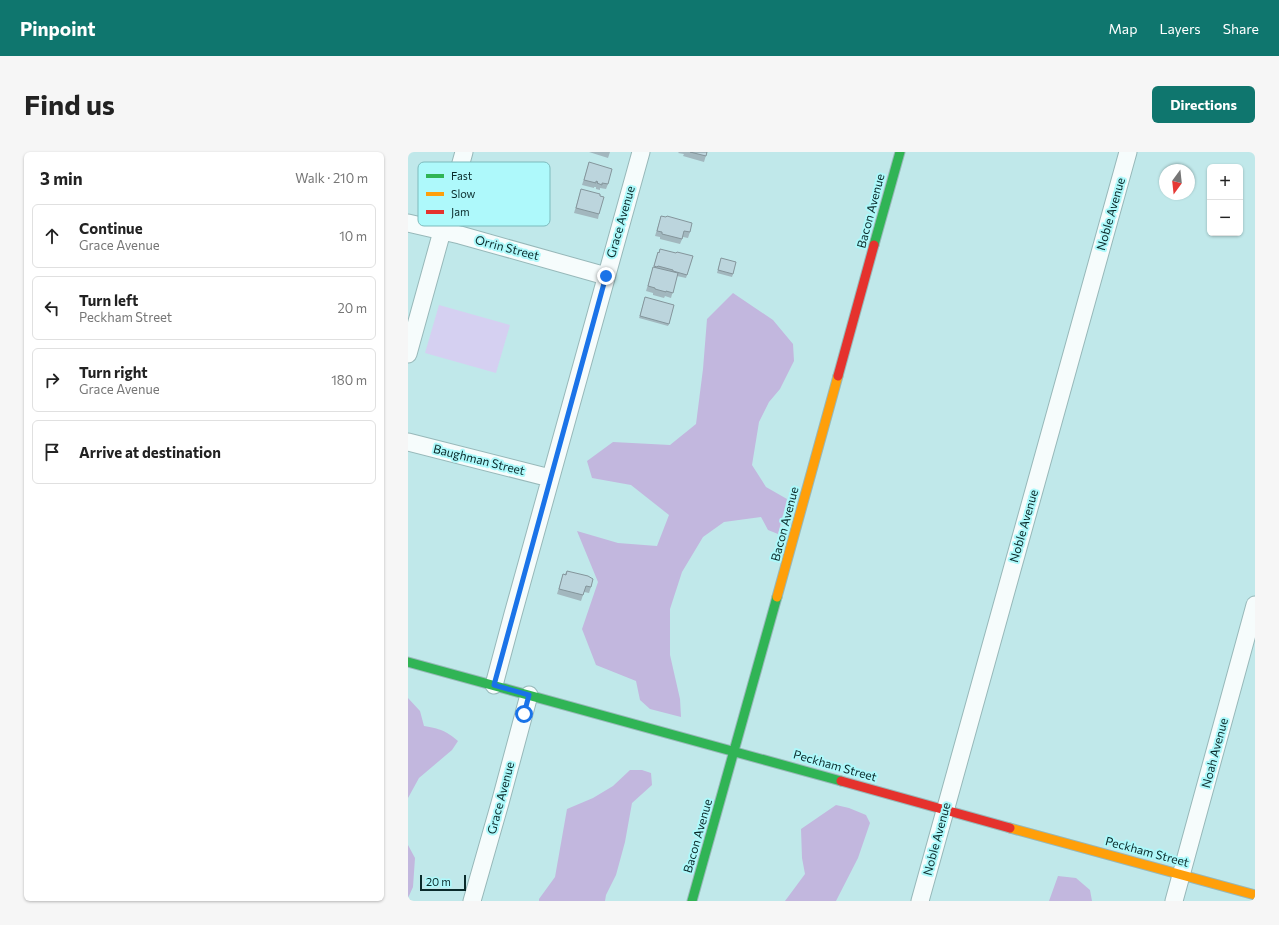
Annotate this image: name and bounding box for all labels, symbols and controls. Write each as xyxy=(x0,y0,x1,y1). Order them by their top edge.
text: Pinpoint xyxy=(20,17,96,40)
text: Map xyxy=(1109,20,1137,37)
text: Layers xyxy=(1159,20,1201,37)
text: Share xyxy=(1223,20,1259,37)
button: Directions xyxy=(1152,86,1255,123)
text: Find us xyxy=(24,87,115,121)
legend xyxy=(418,162,550,226)
north arrow xyxy=(1159,164,1195,200)
map controls xyxy=(1207,164,1243,236)
button: + xyxy=(1207,164,1243,200)
text: 3 min xyxy=(40,168,83,189)
text: Fast xyxy=(451,169,473,182)
text: Walk · 210 m xyxy=(295,170,368,186)
street label: Bacon Avenue xyxy=(853,172,887,249)
street label: Noble Avenue xyxy=(1093,176,1127,252)
street label: Grace Avenue xyxy=(603,184,637,259)
text: Slow xyxy=(451,187,476,200)
button: − xyxy=(1207,200,1243,236)
text: Jam xyxy=(451,205,470,219)
text: Continue xyxy=(79,219,143,237)
icon: ahead xyxy=(41,225,63,247)
text: 10 m xyxy=(339,228,367,244)
street label: Orrin Street xyxy=(474,232,541,262)
text: Grace Avenue xyxy=(79,237,160,253)
route end xyxy=(597,267,615,285)
text: Turn left xyxy=(79,291,138,309)
icon: left xyxy=(41,297,63,319)
text: 20 m xyxy=(338,300,367,316)
text: Peckham Street xyxy=(79,309,172,325)
text: Turn right xyxy=(79,363,148,381)
icon: right xyxy=(41,369,63,391)
text: 180 m xyxy=(331,372,367,388)
text: Grace Avenue xyxy=(79,381,160,397)
icon: arrive xyxy=(41,441,63,463)
street label: Baughman Street xyxy=(432,441,527,477)
text: Arrive at destination xyxy=(79,443,221,461)
street label: Bacon Avenue xyxy=(767,485,801,562)
street label: Noble Avenue xyxy=(1006,488,1040,564)
route start xyxy=(515,705,533,723)
street label: Noah Avenue xyxy=(1198,716,1230,789)
street label: Peckham Street xyxy=(792,746,879,784)
street label: Grace Avenue xyxy=(484,760,516,835)
street label: Bacon Avenue xyxy=(680,797,714,874)
street label: Noble Avenue xyxy=(920,801,953,877)
street label: Peckham Street xyxy=(1104,833,1191,869)
scale bar xyxy=(420,873,466,892)
text: 20 m xyxy=(426,875,451,888)

